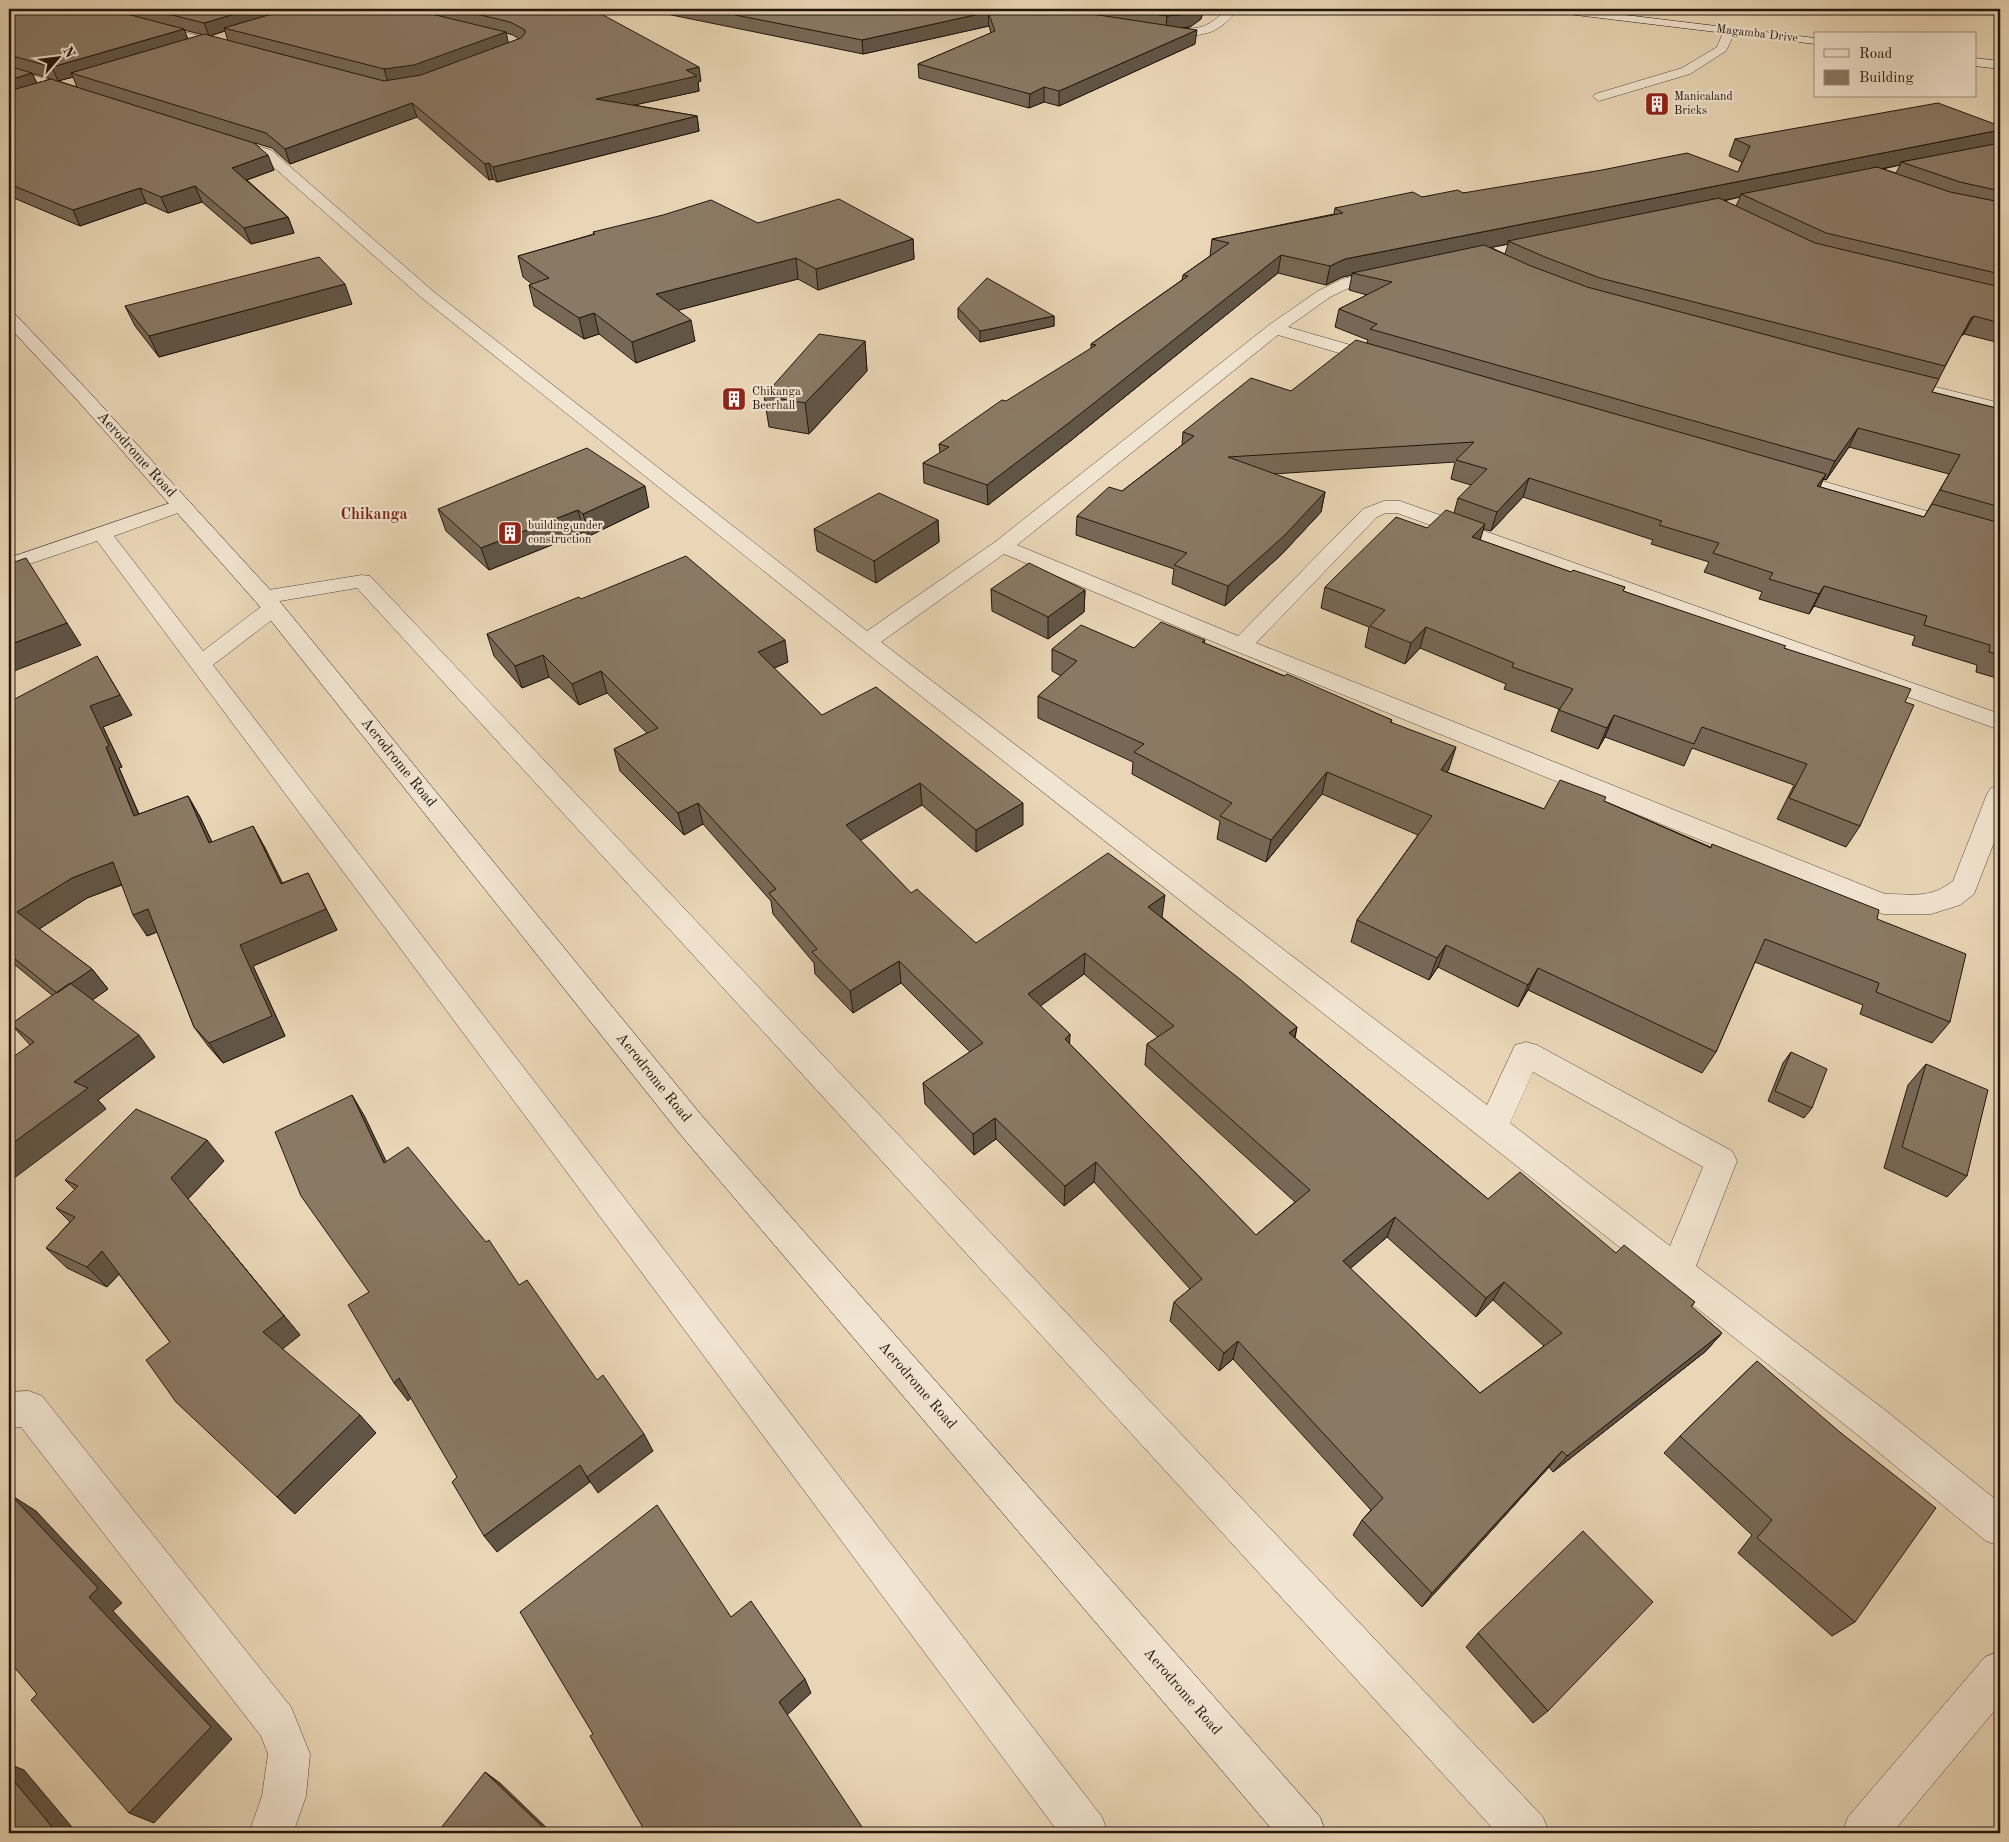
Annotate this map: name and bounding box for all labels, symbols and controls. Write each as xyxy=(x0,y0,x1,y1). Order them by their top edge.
street label: Magamba Drive xyxy=(1715,23,1799,45)
north arrow xyxy=(32,32,82,82)
legend xyxy=(1814,32,1976,98)
text: N xyxy=(60,44,77,61)
text: Road xyxy=(1859,47,1893,62)
text: Building xyxy=(1859,71,1914,86)
building icon: Manicaland Bricks xyxy=(1644,91,1670,117)
place label: Manicaland Bricks xyxy=(1674,91,1733,117)
building icon: Chikanga Beerhall xyxy=(721,386,747,412)
place label: Chikanga Beerhall xyxy=(752,386,801,412)
street label: Aerodrome Road xyxy=(94,409,178,501)
district label: Chikanga xyxy=(340,507,408,523)
building icon: building under construction xyxy=(497,520,523,546)
place label: building under construction xyxy=(528,520,603,546)
street label: Aerodrome Road xyxy=(358,716,438,811)
street label: Aerodrome Road xyxy=(613,1031,693,1126)
street label: Aerodrome Road xyxy=(875,1340,959,1432)
street label: Aerodrome Road xyxy=(1140,1646,1224,1738)

